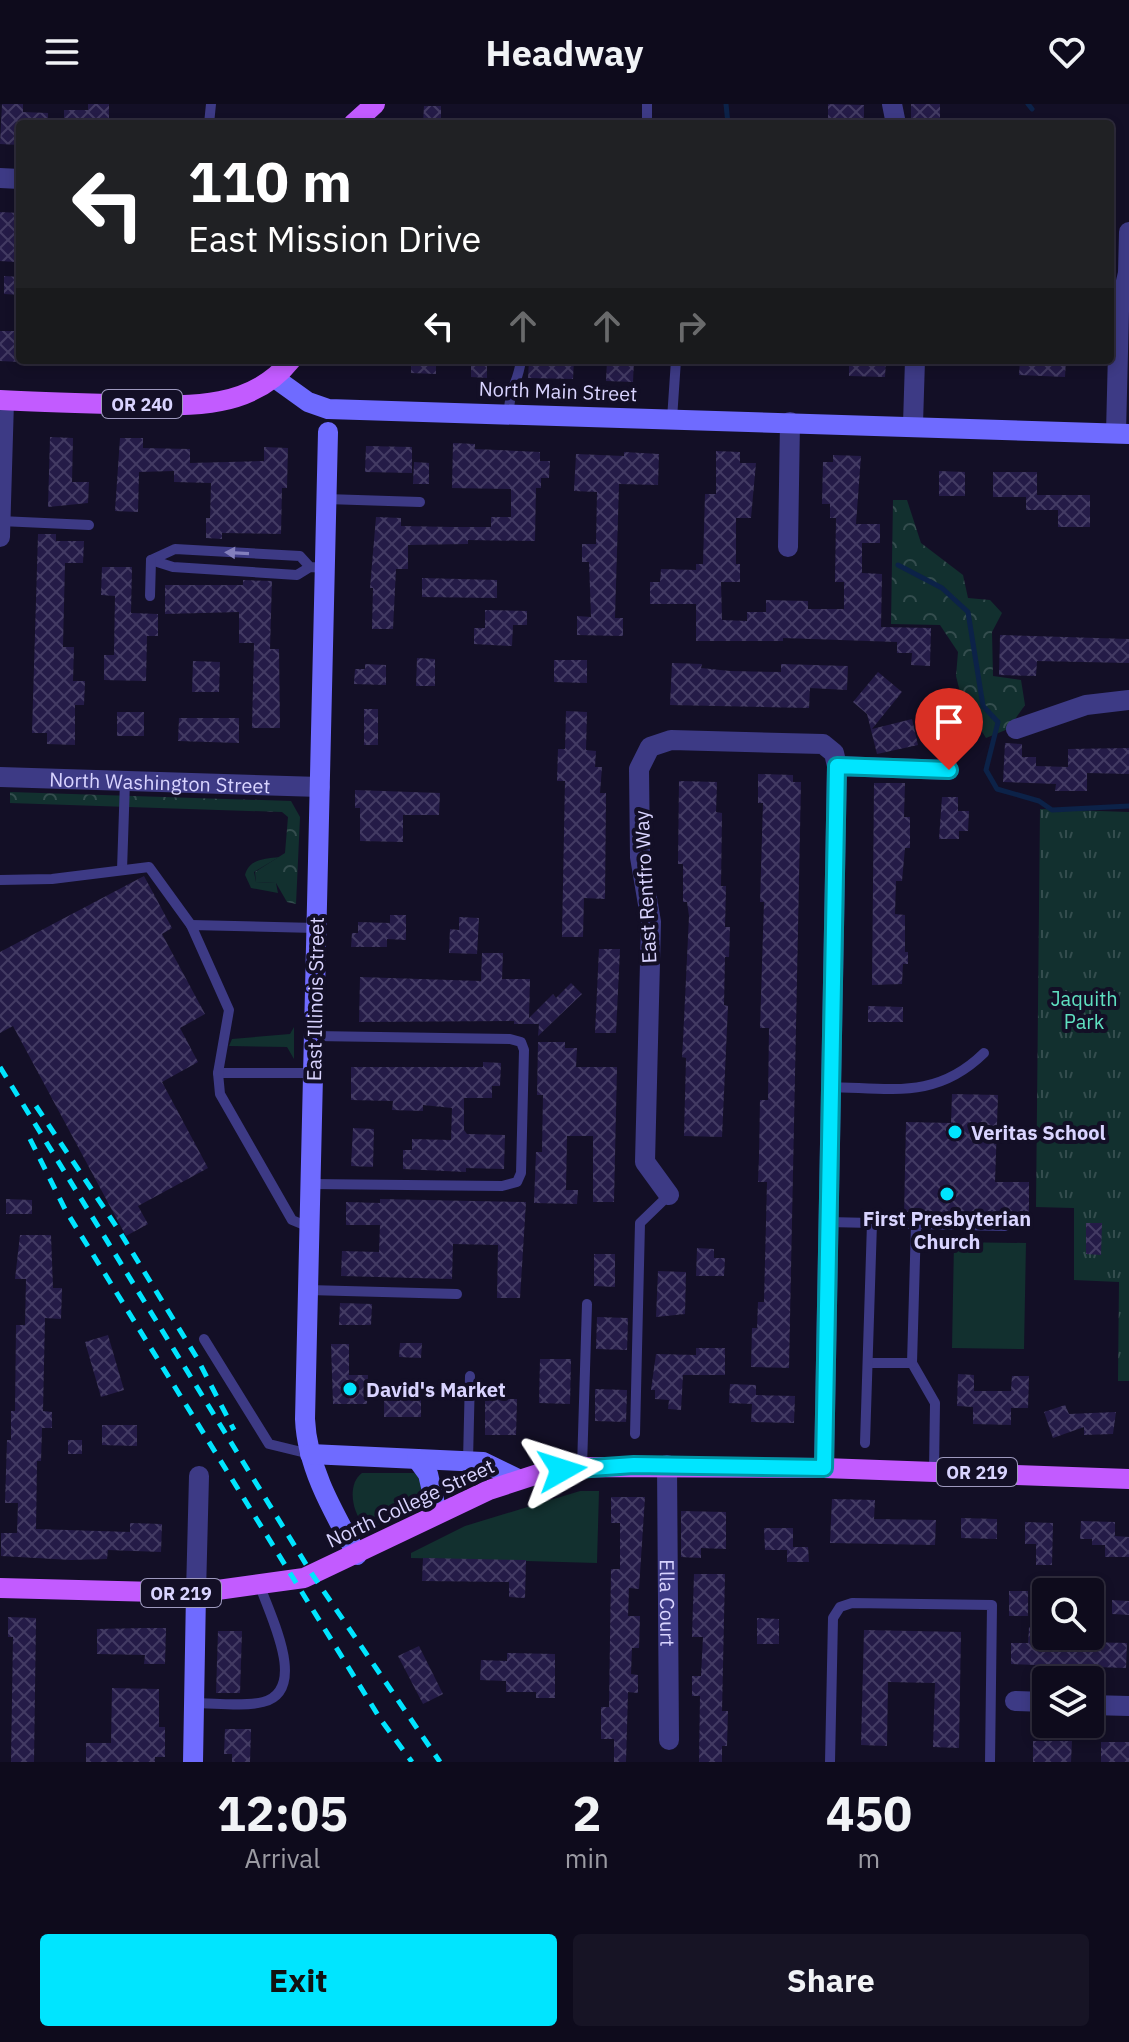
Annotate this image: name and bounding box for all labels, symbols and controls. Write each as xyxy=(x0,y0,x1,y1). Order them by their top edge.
text: Headway xyxy=(486,29,643,76)
icon: menu xyxy=(40,30,84,74)
icon: heart xyxy=(1045,30,1089,74)
text: 110 m xyxy=(188,145,352,217)
icon: left xyxy=(56,152,160,256)
text: East Mission Drive xyxy=(188,215,481,262)
icon: left xyxy=(417,304,461,348)
icon: ahead xyxy=(501,304,545,348)
icon: ahead xyxy=(585,304,629,348)
icon: right xyxy=(669,304,713,348)
street label: North Main Street xyxy=(478,375,638,407)
road number: OR 240 xyxy=(102,390,182,418)
one-way arrow xyxy=(224,546,249,559)
pin xyxy=(915,688,983,770)
icon: arrive xyxy=(927,700,971,744)
street label: North Washington Street xyxy=(49,765,271,799)
street label: East Rentfro Way xyxy=(628,810,662,964)
street label: East Illinois Street xyxy=(300,917,330,1081)
park label: Jaquith Park xyxy=(1050,985,1118,1035)
place label: Veritas School xyxy=(971,1119,1106,1146)
marker: Veritas School xyxy=(946,1123,964,1141)
marker: First Presbyterian Church xyxy=(938,1185,956,1203)
place label: First Presbyterian Church xyxy=(863,1205,1031,1255)
place label: David's Market xyxy=(366,1376,506,1403)
marker: David's Market xyxy=(341,1380,359,1398)
position arrow xyxy=(520,1428,604,1512)
street label: North College Street xyxy=(322,1452,498,1554)
road number: OR 219 xyxy=(937,1458,1017,1486)
street label: Ella Court xyxy=(654,1559,682,1647)
map controls xyxy=(1032,1578,1104,1738)
button: search xyxy=(1032,1578,1104,1650)
road number: OR 219 xyxy=(141,1579,221,1607)
button: layers xyxy=(1032,1666,1104,1738)
text: 12:05 xyxy=(217,1782,348,1844)
text: 2 xyxy=(572,1782,601,1844)
text: 450 xyxy=(826,1782,912,1844)
text: Arrival xyxy=(245,1841,320,1875)
text: min xyxy=(565,1841,609,1875)
text: m xyxy=(858,1841,880,1875)
button: Exit xyxy=(40,1934,557,2026)
button: Share xyxy=(573,1934,1089,2026)

